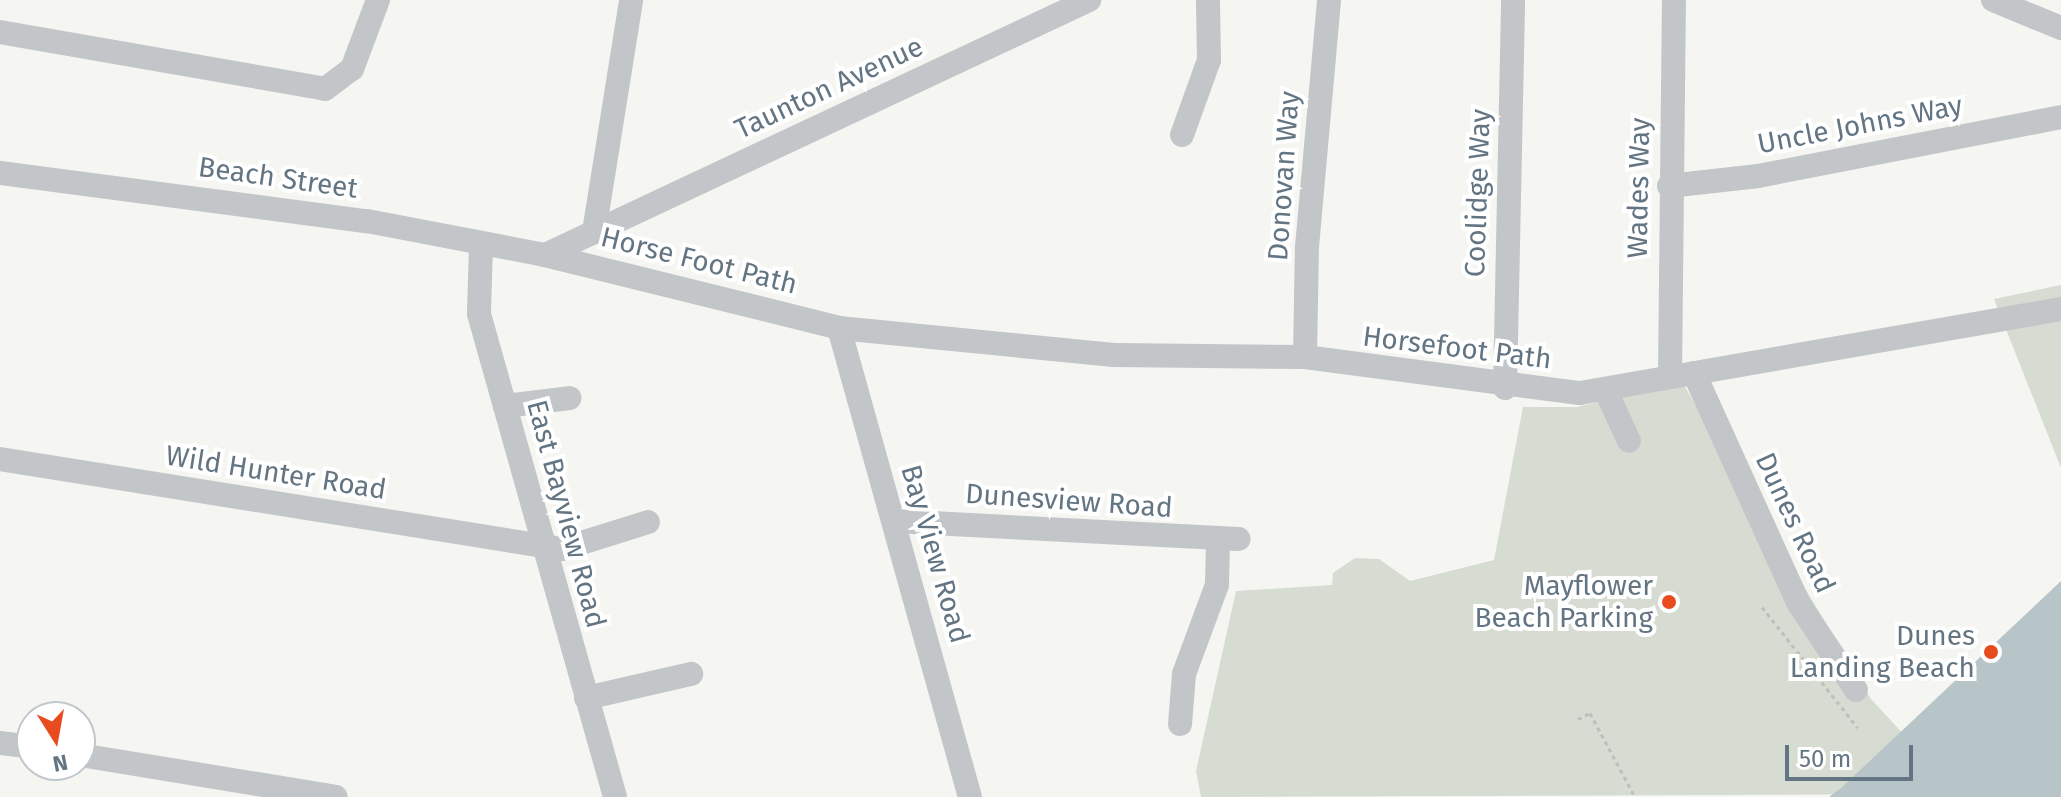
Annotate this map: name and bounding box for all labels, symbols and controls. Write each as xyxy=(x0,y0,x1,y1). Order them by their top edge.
street label: Taunton Avenue xyxy=(730,30,928,146)
street label: Uncle Johns Way xyxy=(1755,89,1965,161)
street label: Donovan Way xyxy=(1261,90,1307,262)
street label: Coolidge Way xyxy=(1458,108,1498,278)
street label: Wades Way xyxy=(1621,117,1657,259)
street label: Beach Street xyxy=(196,150,360,206)
street label: Horse Foot Path xyxy=(597,220,801,302)
street label: Horsefoot Path xyxy=(1361,320,1553,376)
street label: East Bayview Road xyxy=(519,396,613,632)
street label: Wild Hunter Road xyxy=(163,439,389,507)
street label: Dunes Road xyxy=(1748,447,1842,599)
street label: Bay View Road xyxy=(894,461,976,647)
street label: Dunesview Road xyxy=(964,477,1174,525)
place label: Mayflower Beach Parking xyxy=(1475,569,1653,635)
marker: Mayflower Beach Parking xyxy=(1660,593,1678,611)
place label: Dunes Landing Beach xyxy=(1790,619,1975,685)
marker: Dunes Landing Beach xyxy=(1982,643,2000,661)
north arrow xyxy=(16,701,96,781)
scale bar xyxy=(1789,729,1917,779)
text: 50 m xyxy=(1799,745,1851,773)
text: N xyxy=(51,748,70,778)

